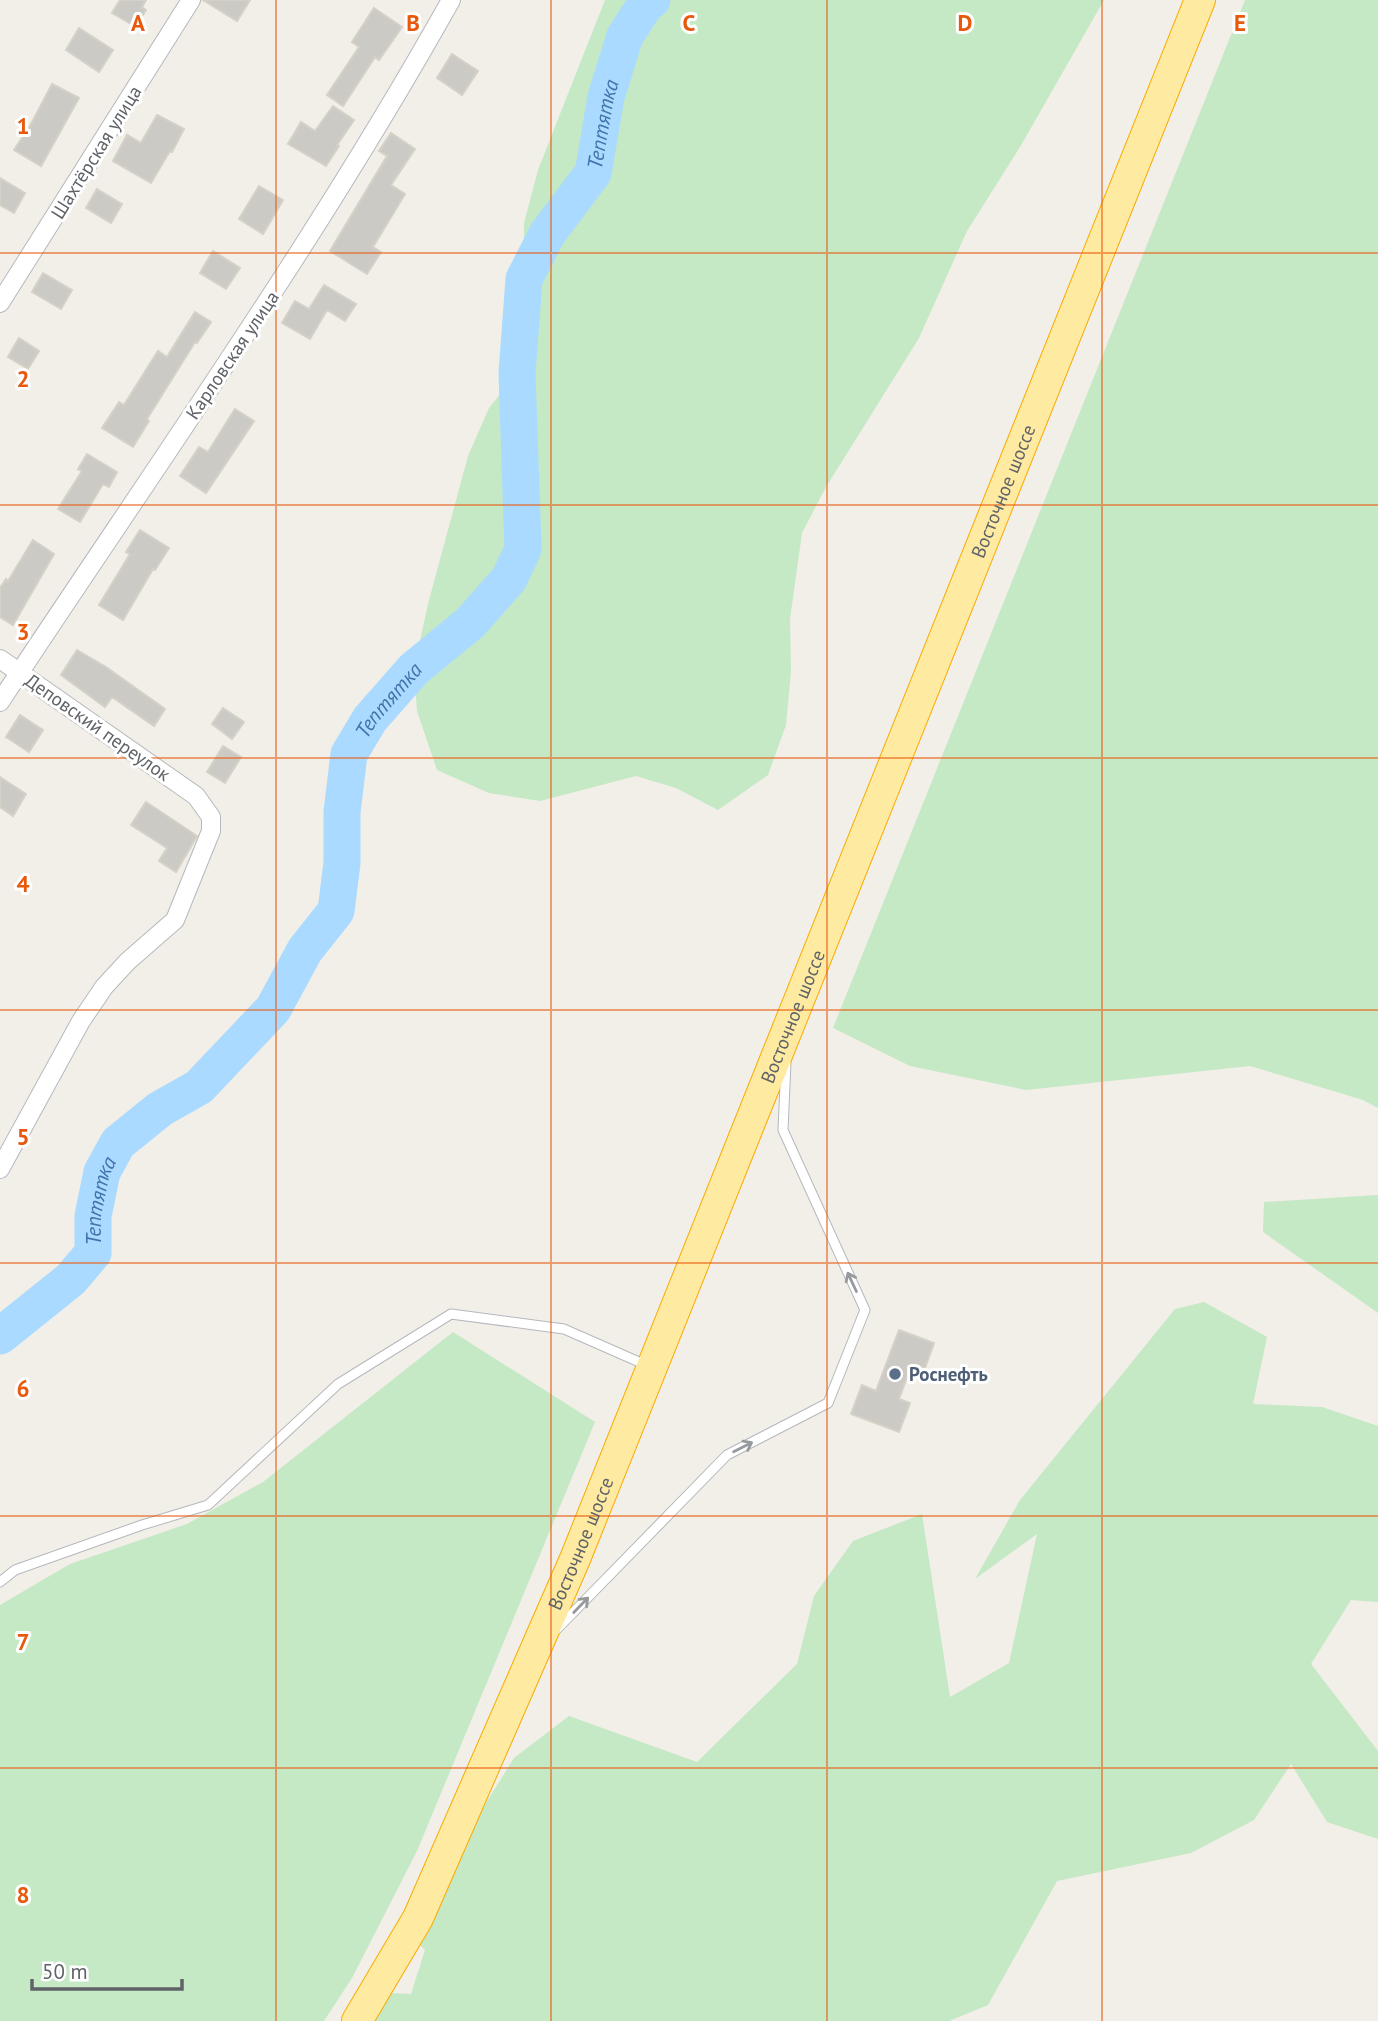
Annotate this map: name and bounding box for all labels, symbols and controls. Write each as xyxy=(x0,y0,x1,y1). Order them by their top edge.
text: A xyxy=(131,8,145,37)
text: B xyxy=(406,8,420,37)
text: C xyxy=(683,8,696,37)
text: D xyxy=(958,8,972,37)
text: E xyxy=(1234,8,1246,37)
water label: Тептятка xyxy=(580,75,624,171)
street label: Шахтёрская улица xyxy=(45,81,147,223)
text: 1 xyxy=(16,111,30,140)
street label: Карловская улица xyxy=(180,286,284,424)
text: 2 xyxy=(16,364,30,393)
street label: Восточное шоссе xyxy=(966,421,1041,561)
text: 3 xyxy=(16,617,30,646)
water label: Тептятка xyxy=(348,656,428,743)
street label: Деповский переулок xyxy=(21,668,175,786)
text: 4 xyxy=(16,869,30,898)
street label: Восточное шоссе xyxy=(755,946,830,1087)
text: 5 xyxy=(16,1122,30,1151)
water label: Тептятка xyxy=(80,1150,122,1246)
one-way arrow xyxy=(845,1271,858,1293)
place label: Роснефть xyxy=(909,1362,988,1386)
marker: Роснефть xyxy=(887,1366,903,1382)
text: 6 xyxy=(16,1374,30,1403)
one-way arrow xyxy=(732,1440,753,1454)
street label: Восточное шоссе xyxy=(542,1474,619,1614)
one-way arrow xyxy=(572,1597,589,1614)
text: 7 xyxy=(16,1627,30,1656)
text: 8 xyxy=(16,1880,30,1909)
scale bar xyxy=(32,1948,182,1992)
text: 50 m xyxy=(42,1958,88,1985)

